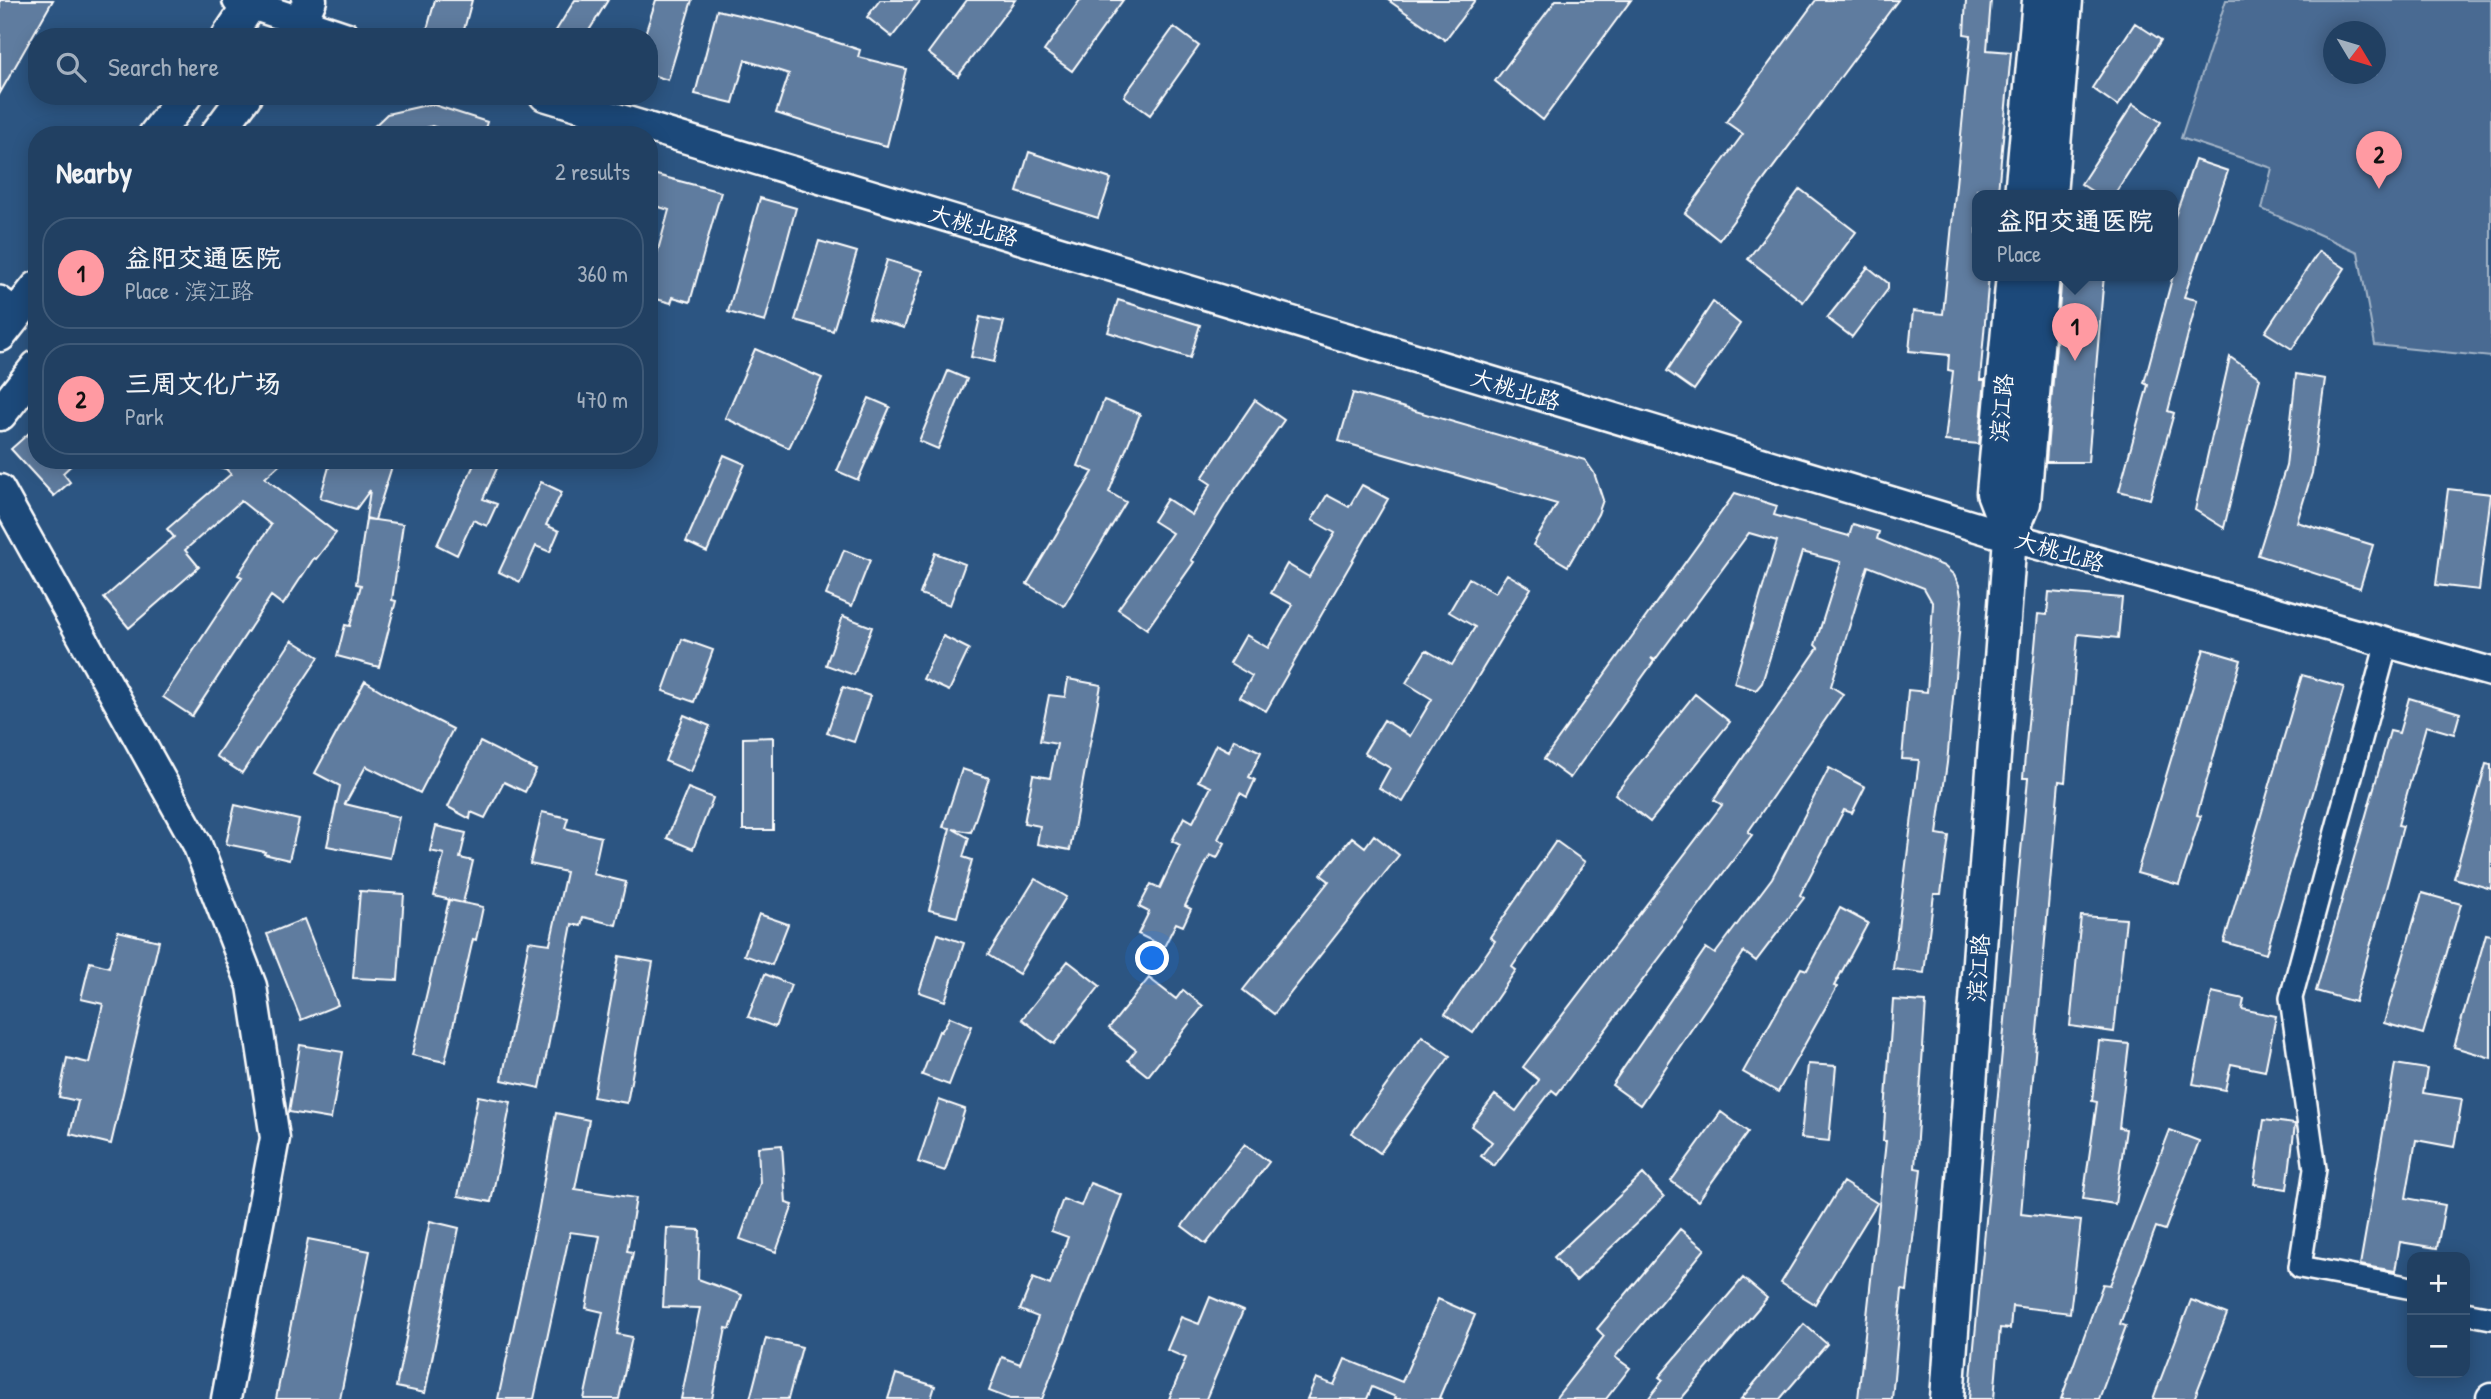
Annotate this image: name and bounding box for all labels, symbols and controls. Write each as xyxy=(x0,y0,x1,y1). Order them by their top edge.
north arrow xyxy=(2323,21,2386,84)
search box xyxy=(28,28,658,105)
icon: search xyxy=(52,48,90,86)
text: Search here xyxy=(108,49,219,84)
pin: 2 xyxy=(2356,131,2402,189)
text: Nearby xyxy=(56,152,132,192)
text: 2 results xyxy=(555,156,630,187)
popup xyxy=(1972,190,2178,281)
street label: 大桃北路 xyxy=(925,197,1023,253)
text: 益阳交通医院 xyxy=(1997,203,2153,238)
text: Place xyxy=(1997,238,2041,269)
text: 益阳交通医院 xyxy=(125,240,281,275)
text: 1 xyxy=(77,258,85,289)
text: 360 m xyxy=(577,258,628,289)
text: Place · 滨江路 xyxy=(125,275,253,306)
pin: 1 xyxy=(2052,303,2098,361)
street label: 大桃北路 xyxy=(1467,361,1565,417)
text: 三周文化广场 xyxy=(125,366,281,401)
street label: 滨江路 xyxy=(1983,372,2019,444)
text: 2 xyxy=(76,384,86,415)
text: 470 m xyxy=(577,384,628,415)
text: Park xyxy=(125,401,163,432)
street label: 大桃北路 xyxy=(2012,523,2108,579)
street label: 滨江路 xyxy=(1960,933,1996,1003)
your location xyxy=(1135,941,1169,975)
map controls xyxy=(2407,1252,2470,1378)
button: + xyxy=(2407,1252,2470,1315)
button: − xyxy=(2407,1315,2470,1378)

